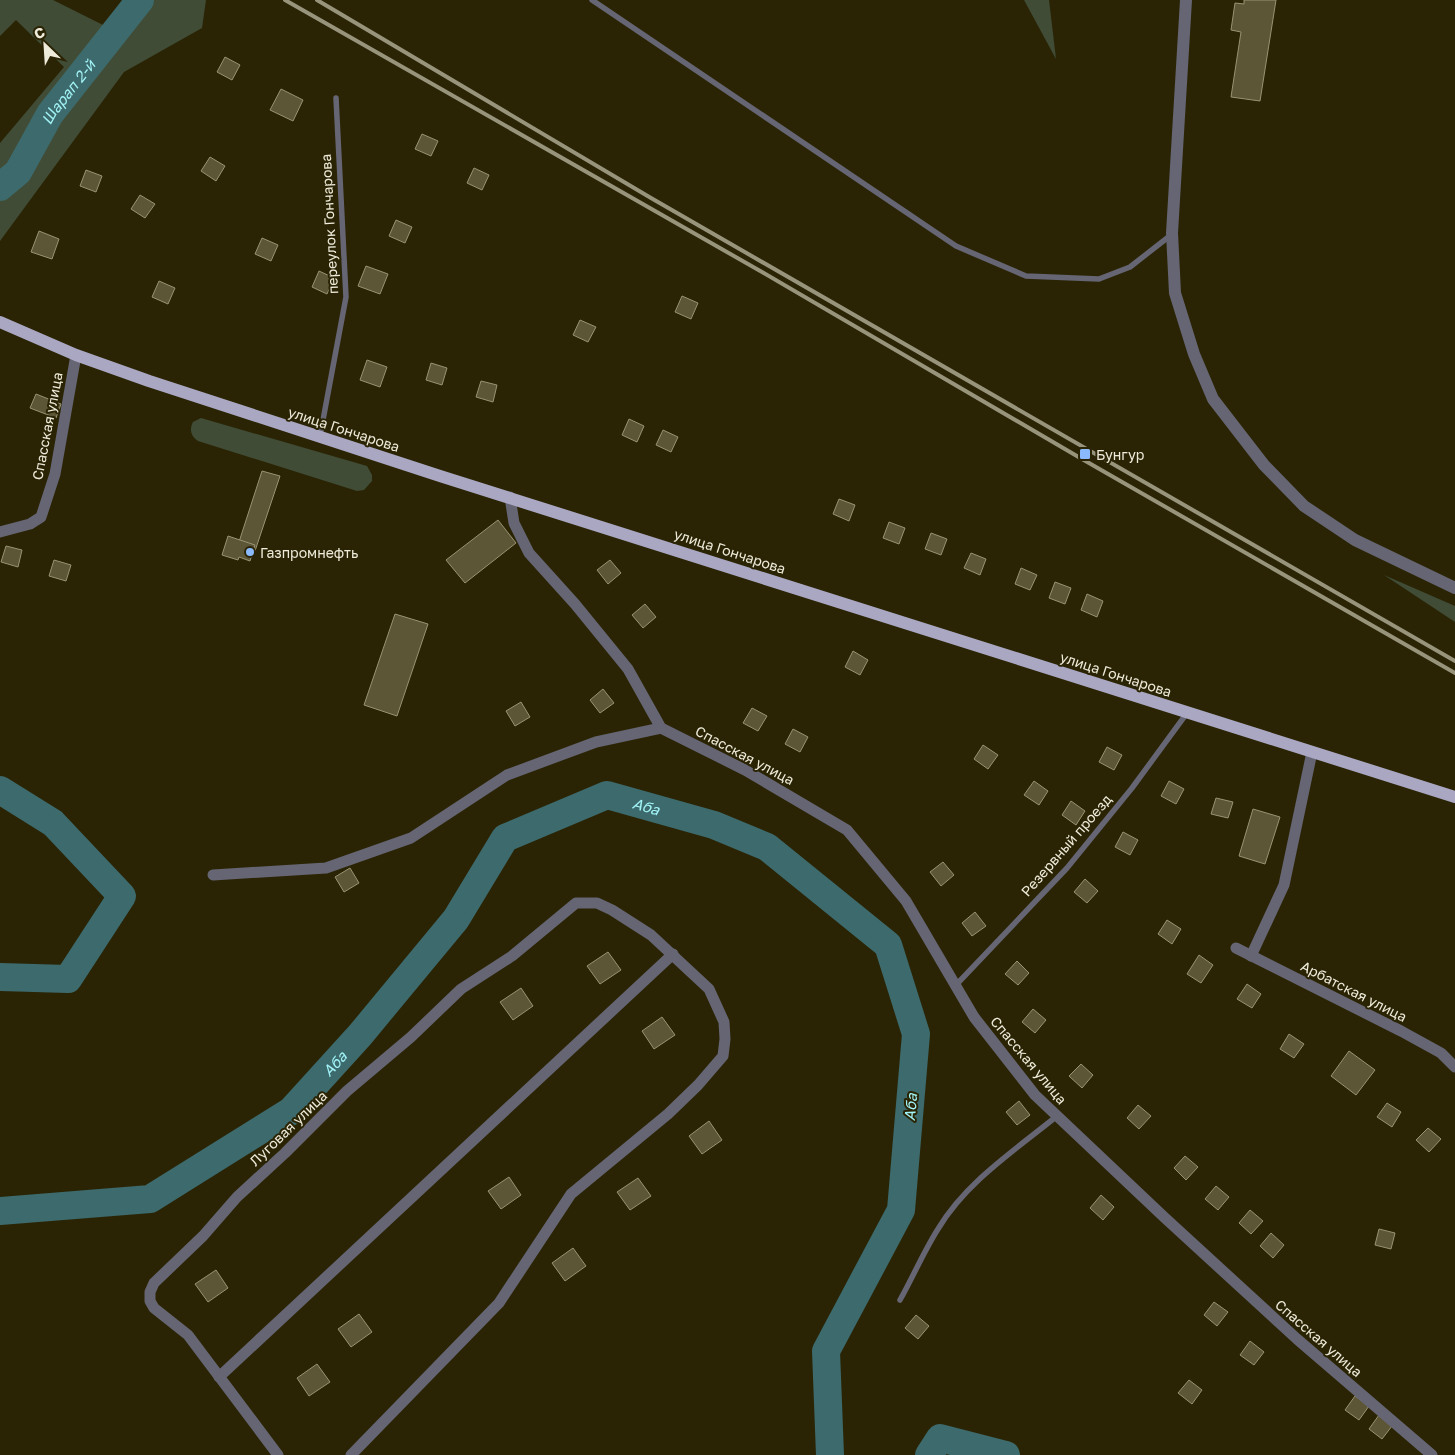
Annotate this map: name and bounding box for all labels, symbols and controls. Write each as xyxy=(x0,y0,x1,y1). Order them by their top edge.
north arrow xyxy=(20,20,70,70)
text: С xyxy=(31,23,47,43)
water label: Шарап 2-й xyxy=(37,55,99,127)
street label: переулок Гончарова xyxy=(317,153,341,295)
street label: Спасская улица xyxy=(28,371,66,481)
street label: улица Гончарова xyxy=(286,403,402,455)
place label: Бунгур xyxy=(1096,446,1144,463)
marker: Бунгур xyxy=(1078,447,1092,461)
street label: улица Гончарова xyxy=(672,525,788,577)
place label: Газпромнефть xyxy=(260,544,358,561)
marker: Газпромнефть xyxy=(244,546,256,558)
street label: улица Гончарова xyxy=(1058,648,1174,700)
street label: Спасская улица xyxy=(693,722,797,788)
street label: Резервный проезд xyxy=(1017,790,1115,899)
water label: Аба xyxy=(631,794,662,818)
street label: Арбатская улица xyxy=(1298,957,1410,1025)
street label: Спасская улица xyxy=(987,1013,1071,1107)
water label: Аба xyxy=(318,1047,350,1080)
street label: Луговая улица xyxy=(246,1087,330,1169)
water label: Аба xyxy=(900,1092,920,1121)
street label: Спасская улица xyxy=(1272,1296,1366,1380)

